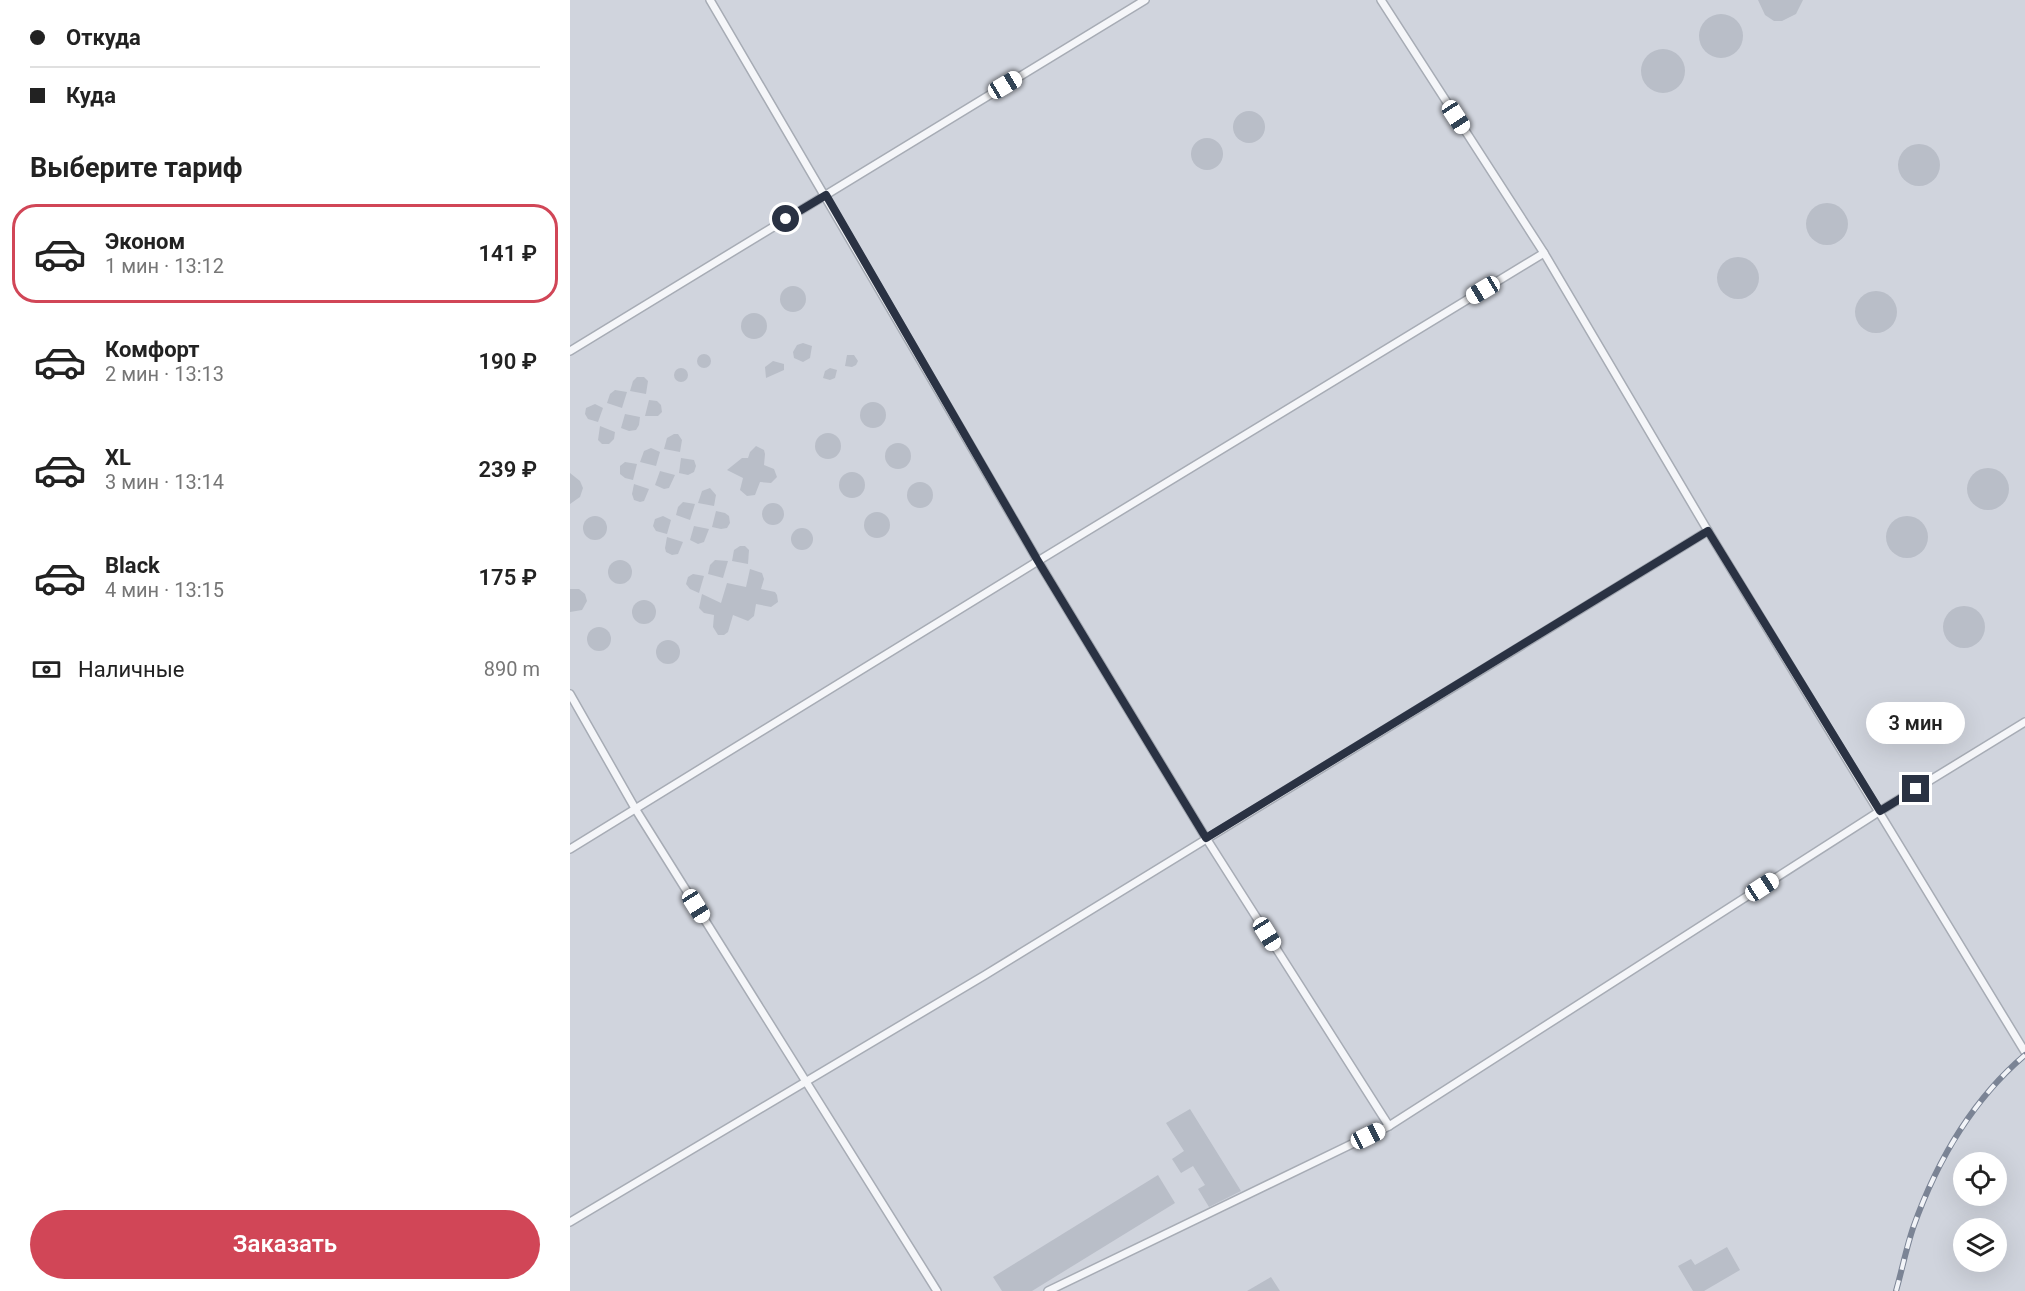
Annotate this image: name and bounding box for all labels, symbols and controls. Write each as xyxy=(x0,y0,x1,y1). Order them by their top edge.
text: Откуда xyxy=(66,25,141,50)
car xyxy=(985,68,1025,102)
text: Куда xyxy=(66,83,116,108)
car xyxy=(1439,97,1473,137)
text: Выберите тариф xyxy=(30,152,242,184)
route start xyxy=(772,205,799,232)
icon: car xyxy=(33,227,87,281)
text: Эконом xyxy=(105,229,185,254)
text: 141 ₽ xyxy=(479,241,537,266)
text: 1 мин · 13:12 xyxy=(105,254,224,278)
car xyxy=(1463,273,1503,307)
icon: car xyxy=(33,335,87,389)
text: Комфорт xyxy=(105,337,200,362)
text: 190 ₽ xyxy=(479,349,537,374)
text: 2 мин · 13:13 xyxy=(105,362,224,386)
icon: car xyxy=(33,443,87,497)
text: XL xyxy=(105,445,131,470)
text: 239 ₽ xyxy=(479,457,537,482)
text: 3 мин · 13:14 xyxy=(105,470,224,494)
icon: car xyxy=(33,551,87,605)
text: Black xyxy=(105,553,160,578)
text: 175 ₽ xyxy=(479,565,537,590)
text: 4 мин · 13:15 xyxy=(105,578,224,602)
icon: cash xyxy=(30,653,63,686)
text: Наличные xyxy=(78,657,184,682)
text: 890 m xyxy=(484,657,540,681)
callout: 3 мин xyxy=(1866,702,1966,744)
text: 3 мин xyxy=(1888,711,1943,735)
route end xyxy=(1902,775,1929,802)
car xyxy=(1742,870,1782,904)
car xyxy=(679,886,713,926)
car xyxy=(1250,914,1284,954)
car xyxy=(1348,1120,1388,1152)
map controls xyxy=(1953,1152,2007,1272)
button: locate xyxy=(1953,1152,2007,1206)
button: Заказать xyxy=(30,1210,540,1279)
button: layers xyxy=(1953,1218,2007,1272)

